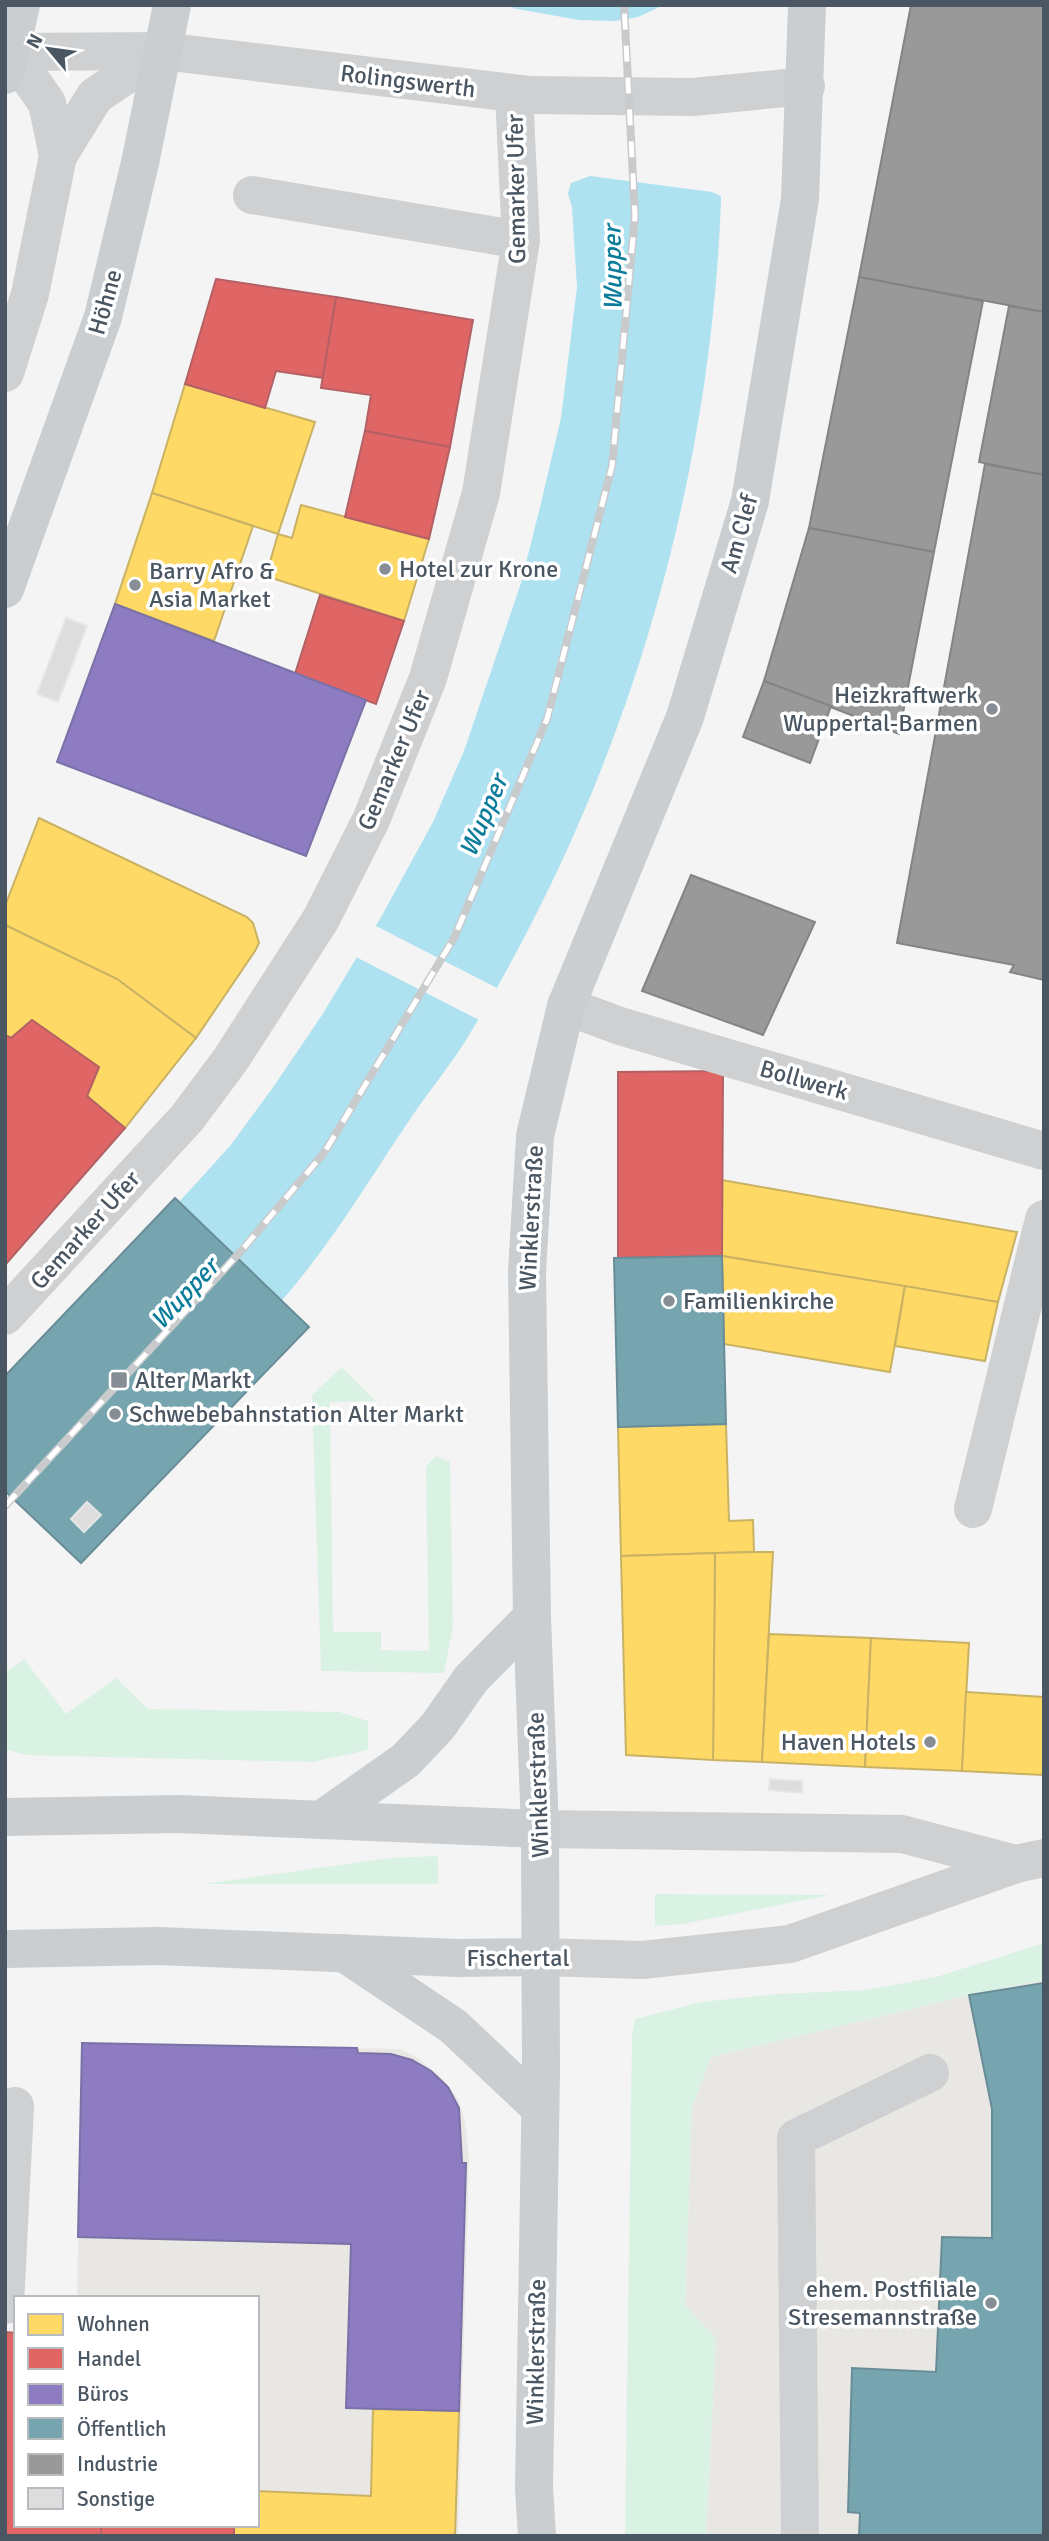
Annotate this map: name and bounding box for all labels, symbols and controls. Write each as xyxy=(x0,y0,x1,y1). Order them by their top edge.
north arrow xyxy=(14,14,84,84)
text: N xyxy=(21,30,49,53)
street label: Rolingswerth xyxy=(339,58,477,104)
street label: Gemarker Ufer xyxy=(500,114,532,264)
water label: Wupper xyxy=(596,222,630,311)
street label: Höhne xyxy=(81,266,129,338)
street label: Am Clef xyxy=(713,490,765,577)
place label: Hotel zur Krone xyxy=(399,554,558,584)
place label: Barry Afro & Asia Market xyxy=(149,556,274,614)
marker: Hotel zur Krone xyxy=(377,561,393,577)
marker: Barry Afro & Asia Market xyxy=(127,577,143,593)
place label: Heizkraftwerk Wuppertal-Barmen xyxy=(783,680,978,738)
street label: Gemarker Ufer xyxy=(351,685,437,835)
marker: Heizkraftwerk Wuppertal-Barmen xyxy=(984,701,1000,717)
water label: Wupper xyxy=(453,767,517,862)
street label: Bollwerk xyxy=(756,1053,852,1107)
street label: Winklerstraße xyxy=(512,1144,550,1292)
street label: Gemarker Ufer xyxy=(24,1164,146,1296)
water label: Wupper xyxy=(144,1249,228,1336)
place label: Familienkirche xyxy=(683,1286,834,1316)
marker: Familienkirche xyxy=(661,1293,677,1309)
place label: Alter Markt xyxy=(135,1365,251,1395)
marker: Alter Markt xyxy=(109,1370,129,1390)
place label: Schwebebahnstation Alter Markt xyxy=(129,1399,464,1429)
marker: Schwebebahnstation Alter Markt xyxy=(107,1406,123,1422)
street label: Winklerstraße xyxy=(520,1711,556,1859)
place label: Haven Hotels xyxy=(781,1727,916,1757)
marker: Haven Hotels xyxy=(922,1734,938,1750)
street label: Fischertal xyxy=(467,1943,569,1973)
place label: ehem. Postfiliale Stresemannstraße xyxy=(788,2274,977,2332)
street label: Winklerstraße xyxy=(520,2279,552,2425)
marker: ehem. Postfiliale Stresemannstraße xyxy=(983,2295,999,2311)
legend xyxy=(14,2296,259,2527)
text: Wohnen xyxy=(77,2311,150,2337)
text: Handel xyxy=(77,2346,141,2372)
text: Büros xyxy=(77,2381,129,2407)
text: Öffentlich xyxy=(77,2416,167,2442)
text: Industrie xyxy=(77,2451,158,2477)
text: Sonstige xyxy=(77,2486,155,2512)

